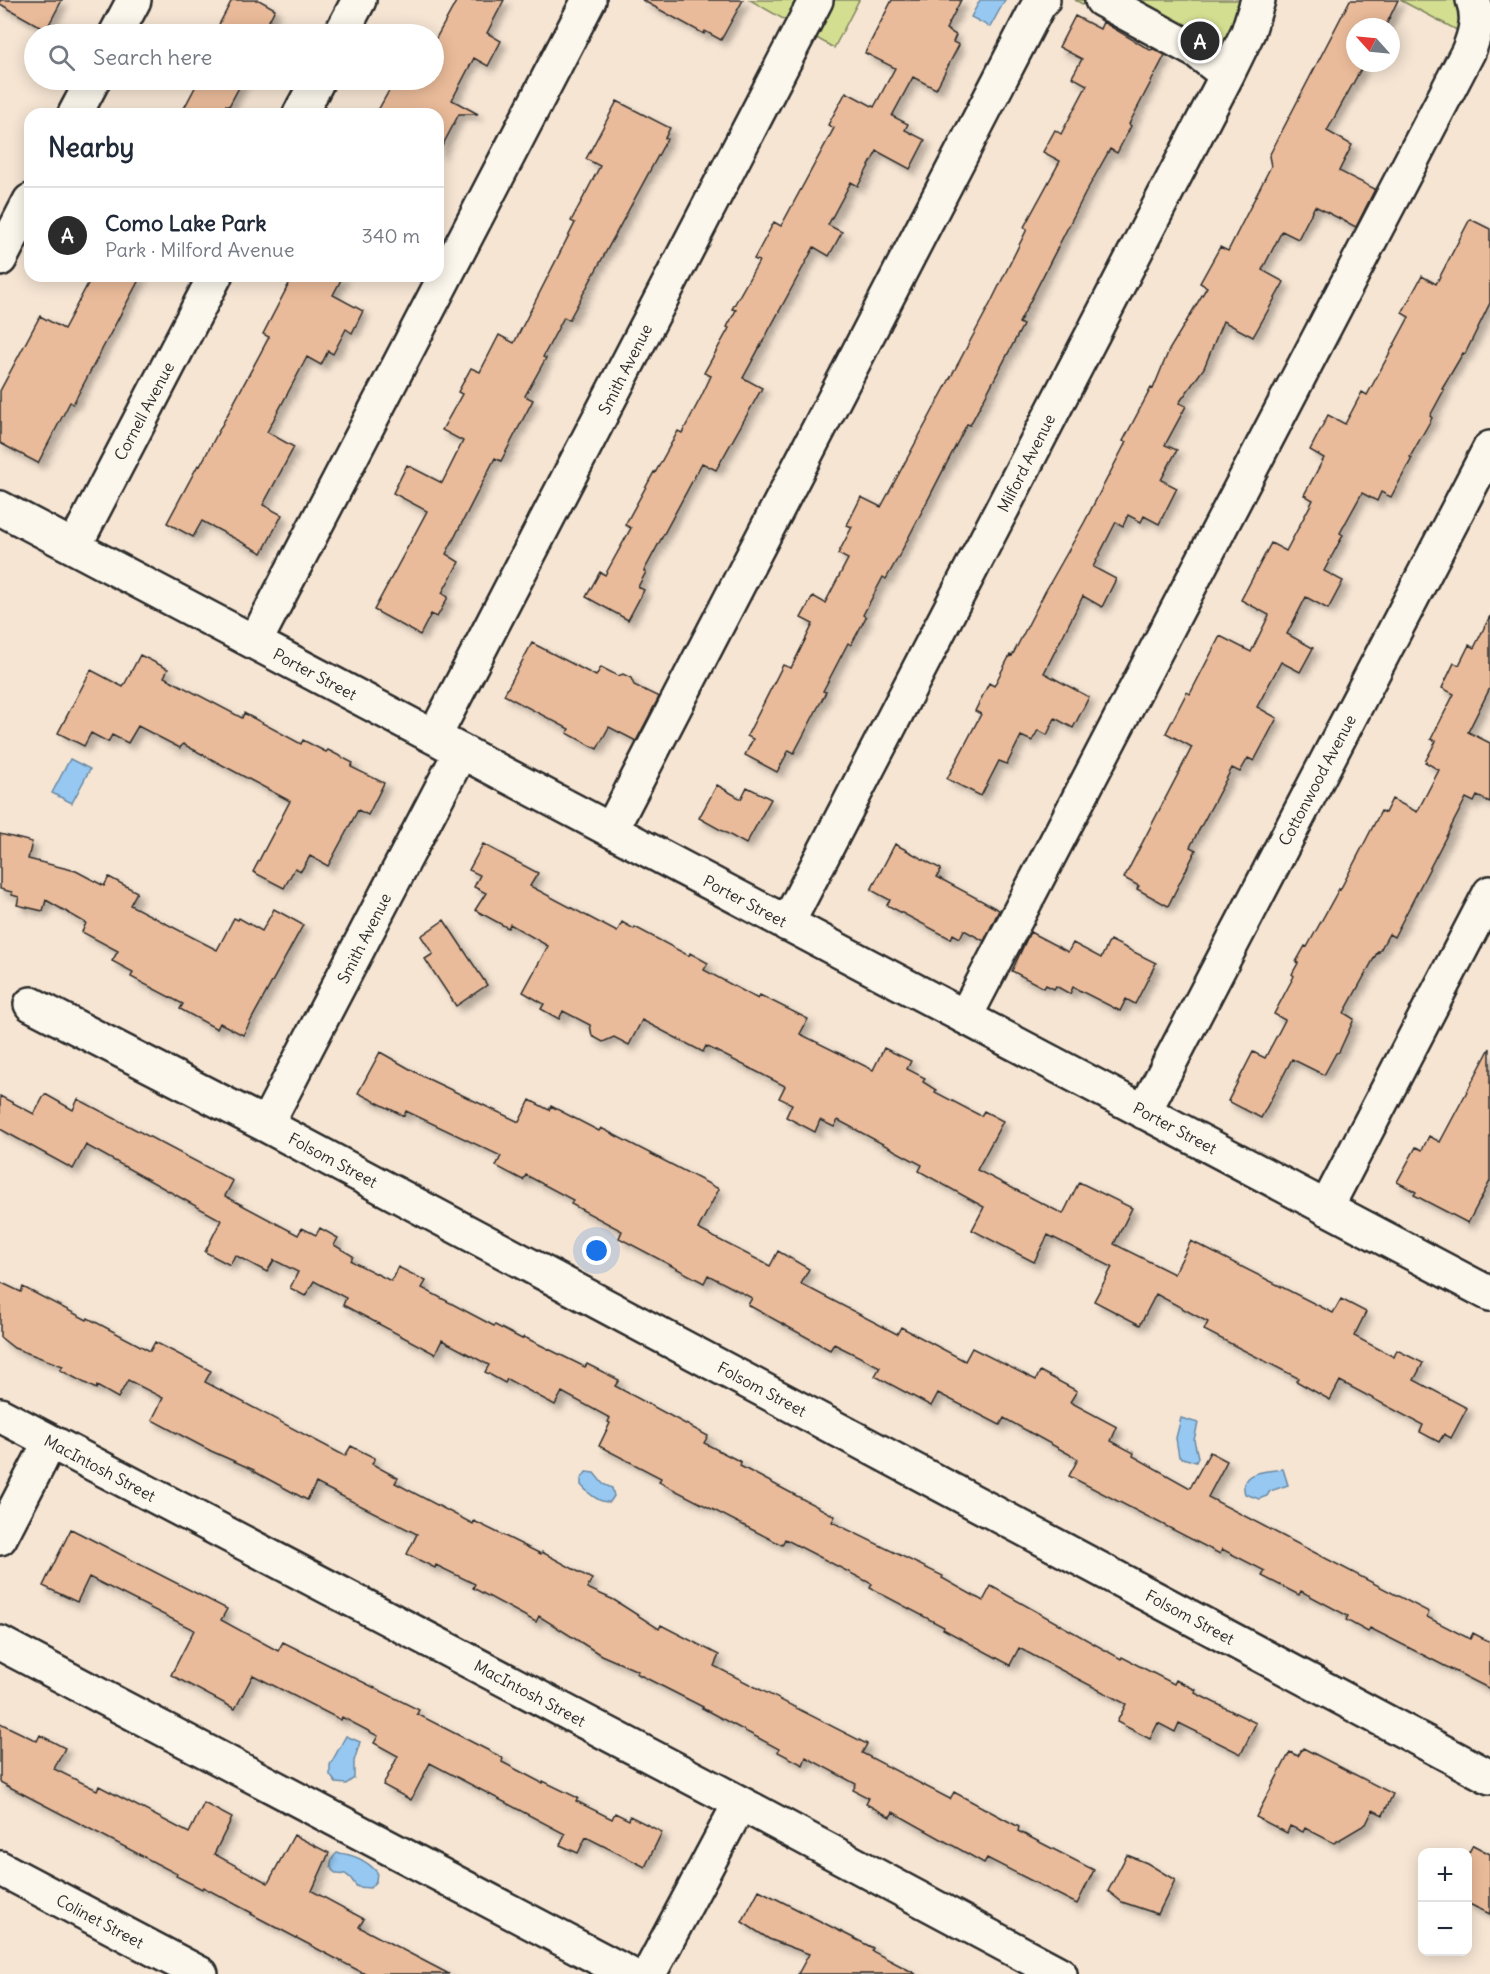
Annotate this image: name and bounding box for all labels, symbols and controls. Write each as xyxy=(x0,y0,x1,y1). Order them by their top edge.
pin: A xyxy=(1180,18,1220,63)
north arrow xyxy=(1346,18,1400,72)
search box xyxy=(24,24,444,90)
icon: search xyxy=(45,41,78,74)
text: Search here xyxy=(93,43,212,71)
text: Nearby xyxy=(48,131,134,164)
text: Como Lake Park xyxy=(105,209,266,237)
text: A xyxy=(61,223,74,248)
text: 340 m xyxy=(362,223,420,248)
text: Park · Milford Avenue xyxy=(105,237,294,262)
street label: Smith Avenue xyxy=(594,321,656,417)
street label: Cornell Avenue xyxy=(110,358,178,464)
street label: Milford Avenue xyxy=(993,411,1059,515)
street label: Porter Street xyxy=(270,644,361,705)
street label: Cottonwood Avenue xyxy=(1274,711,1360,849)
street label: Porter Street xyxy=(700,871,791,932)
street label: Smith Avenue xyxy=(333,890,395,986)
street label: Porter Street xyxy=(1130,1098,1221,1159)
street label: Folsom Street xyxy=(285,1128,381,1192)
your location xyxy=(582,1236,611,1265)
street label: Folsom Street xyxy=(714,1357,810,1421)
street label: MacIntosh Street xyxy=(41,1430,160,1506)
street label: Folsom Street xyxy=(1142,1585,1238,1649)
street label: MacIntosh Street xyxy=(471,1655,590,1731)
map controls xyxy=(1418,1848,1472,1956)
button: + xyxy=(1418,1848,1472,1902)
street label: Colinet Street xyxy=(53,1890,148,1953)
button: − xyxy=(1418,1902,1472,1956)

